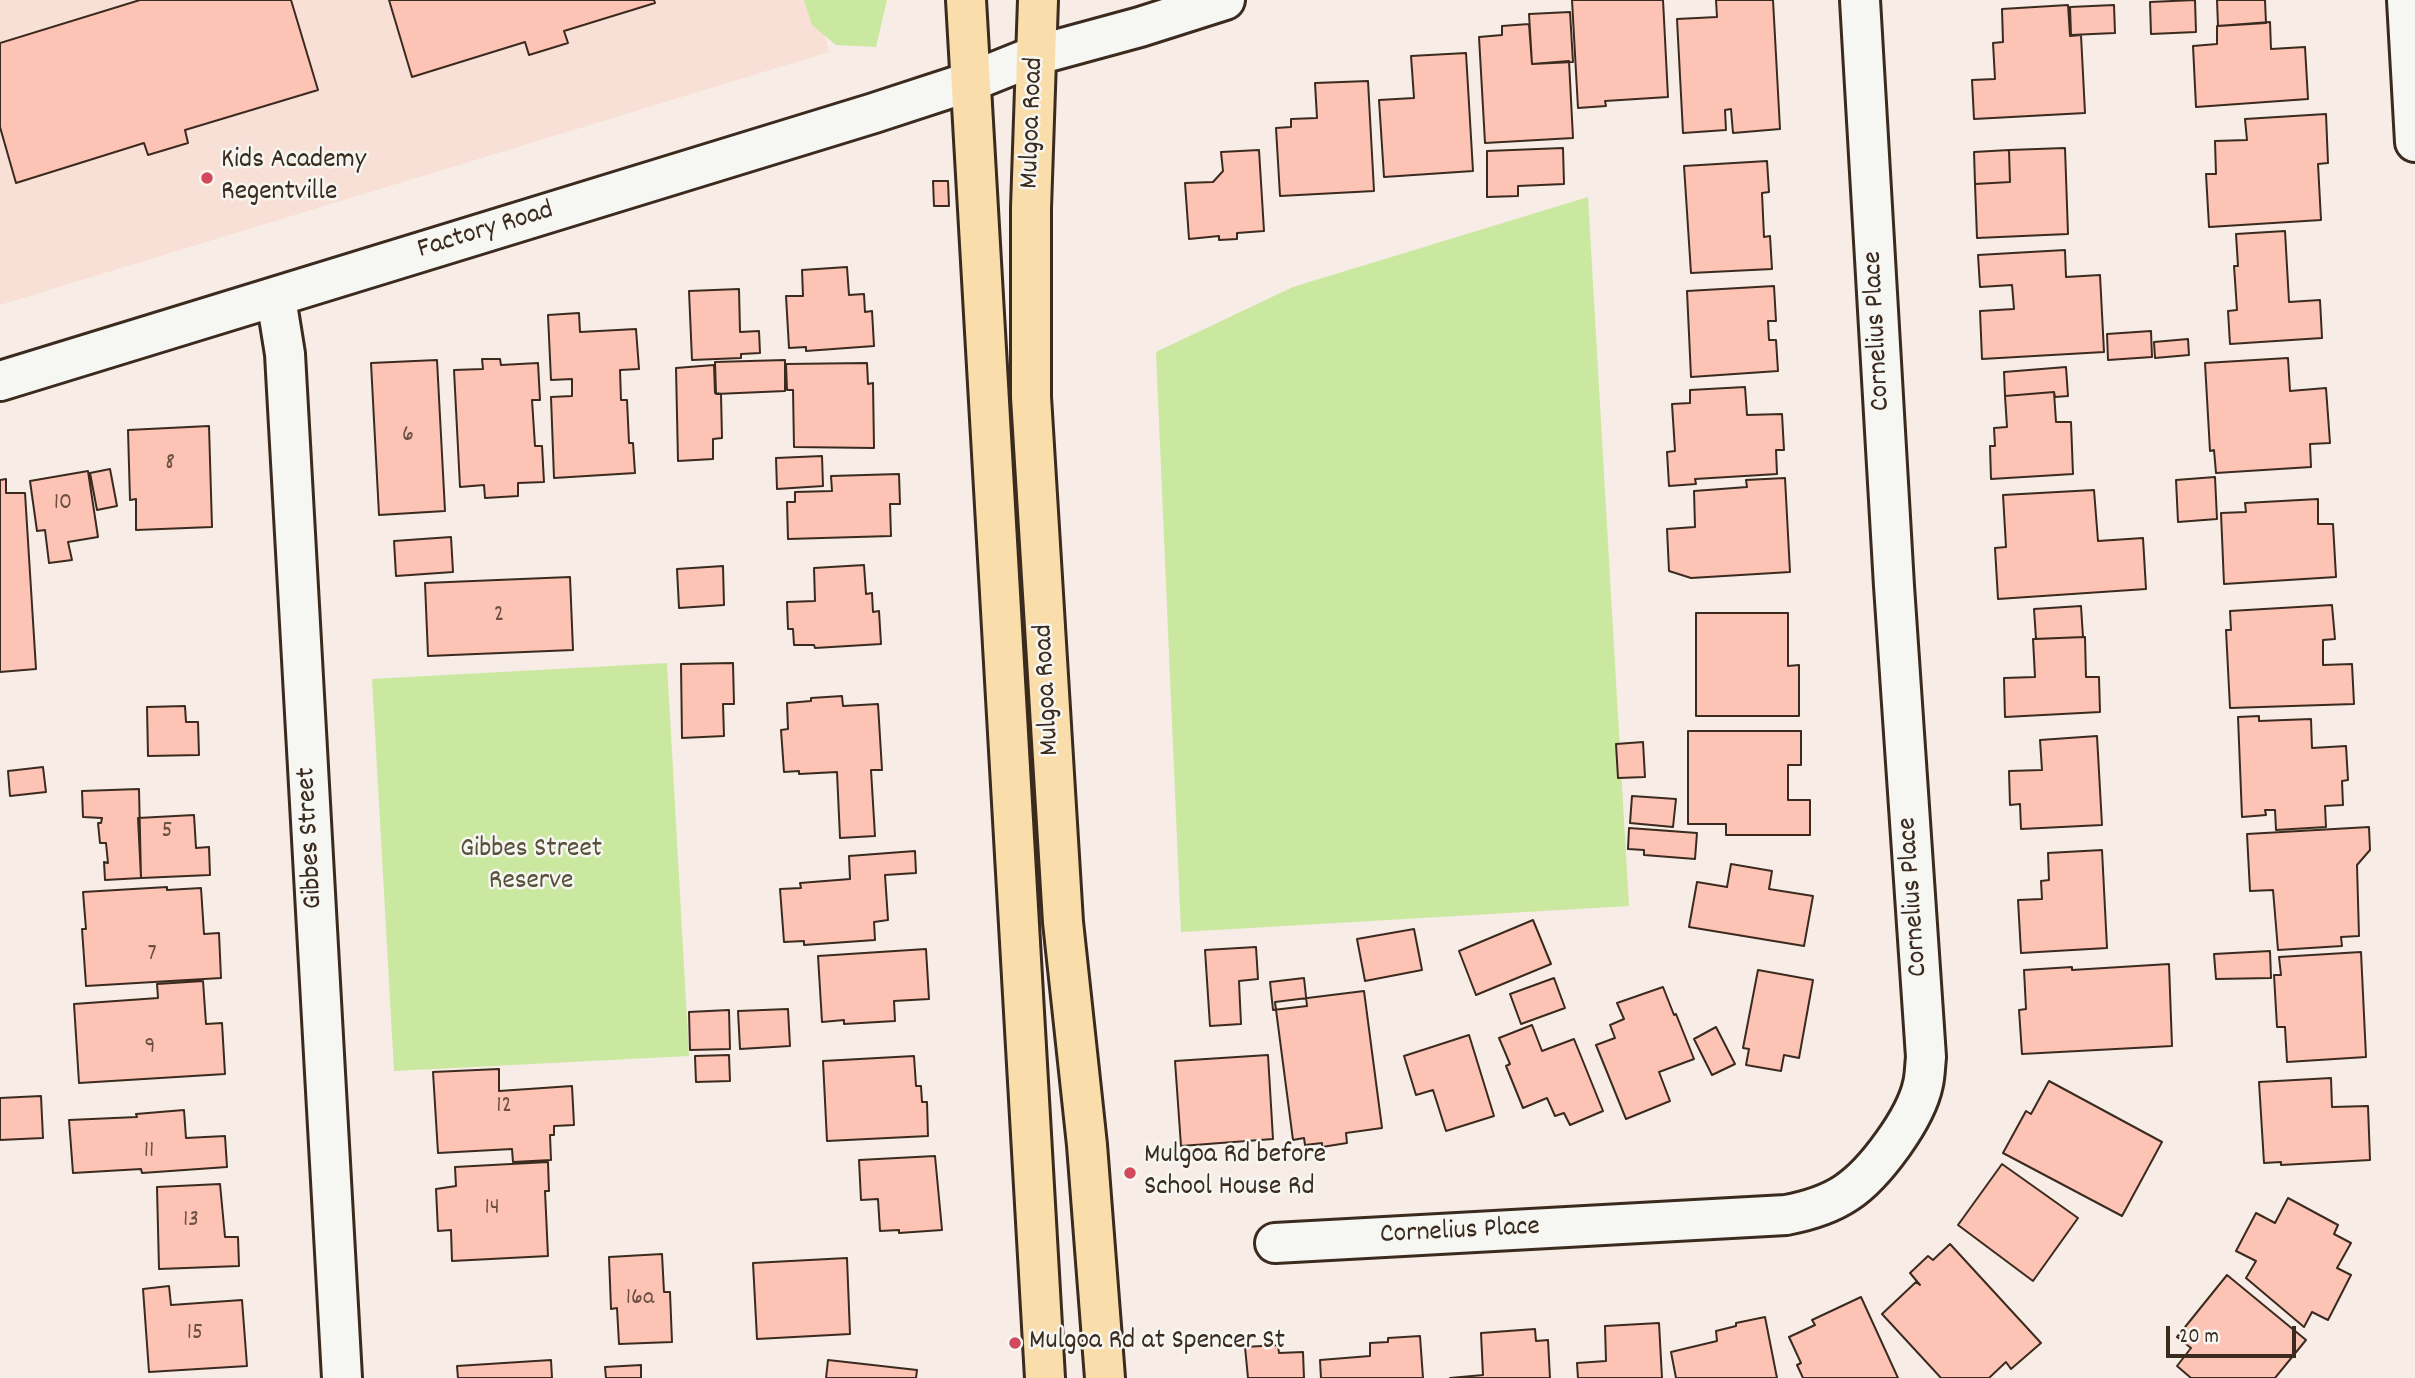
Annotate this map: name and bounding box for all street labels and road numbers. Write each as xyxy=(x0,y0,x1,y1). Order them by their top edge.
street label: Mulgoa Road xyxy=(1015,57,1053,189)
street label: Factory Road xyxy=(414,195,558,269)
street label: Cornelius Place xyxy=(1858,250,1900,412)
street label: Mulgoa Road xyxy=(1029,623,1069,757)
street label: Gibbes Street xyxy=(292,766,332,910)
street label: Cornelius Place xyxy=(1893,816,1937,978)
street label: Cornelius Place xyxy=(1379,1212,1541,1254)

